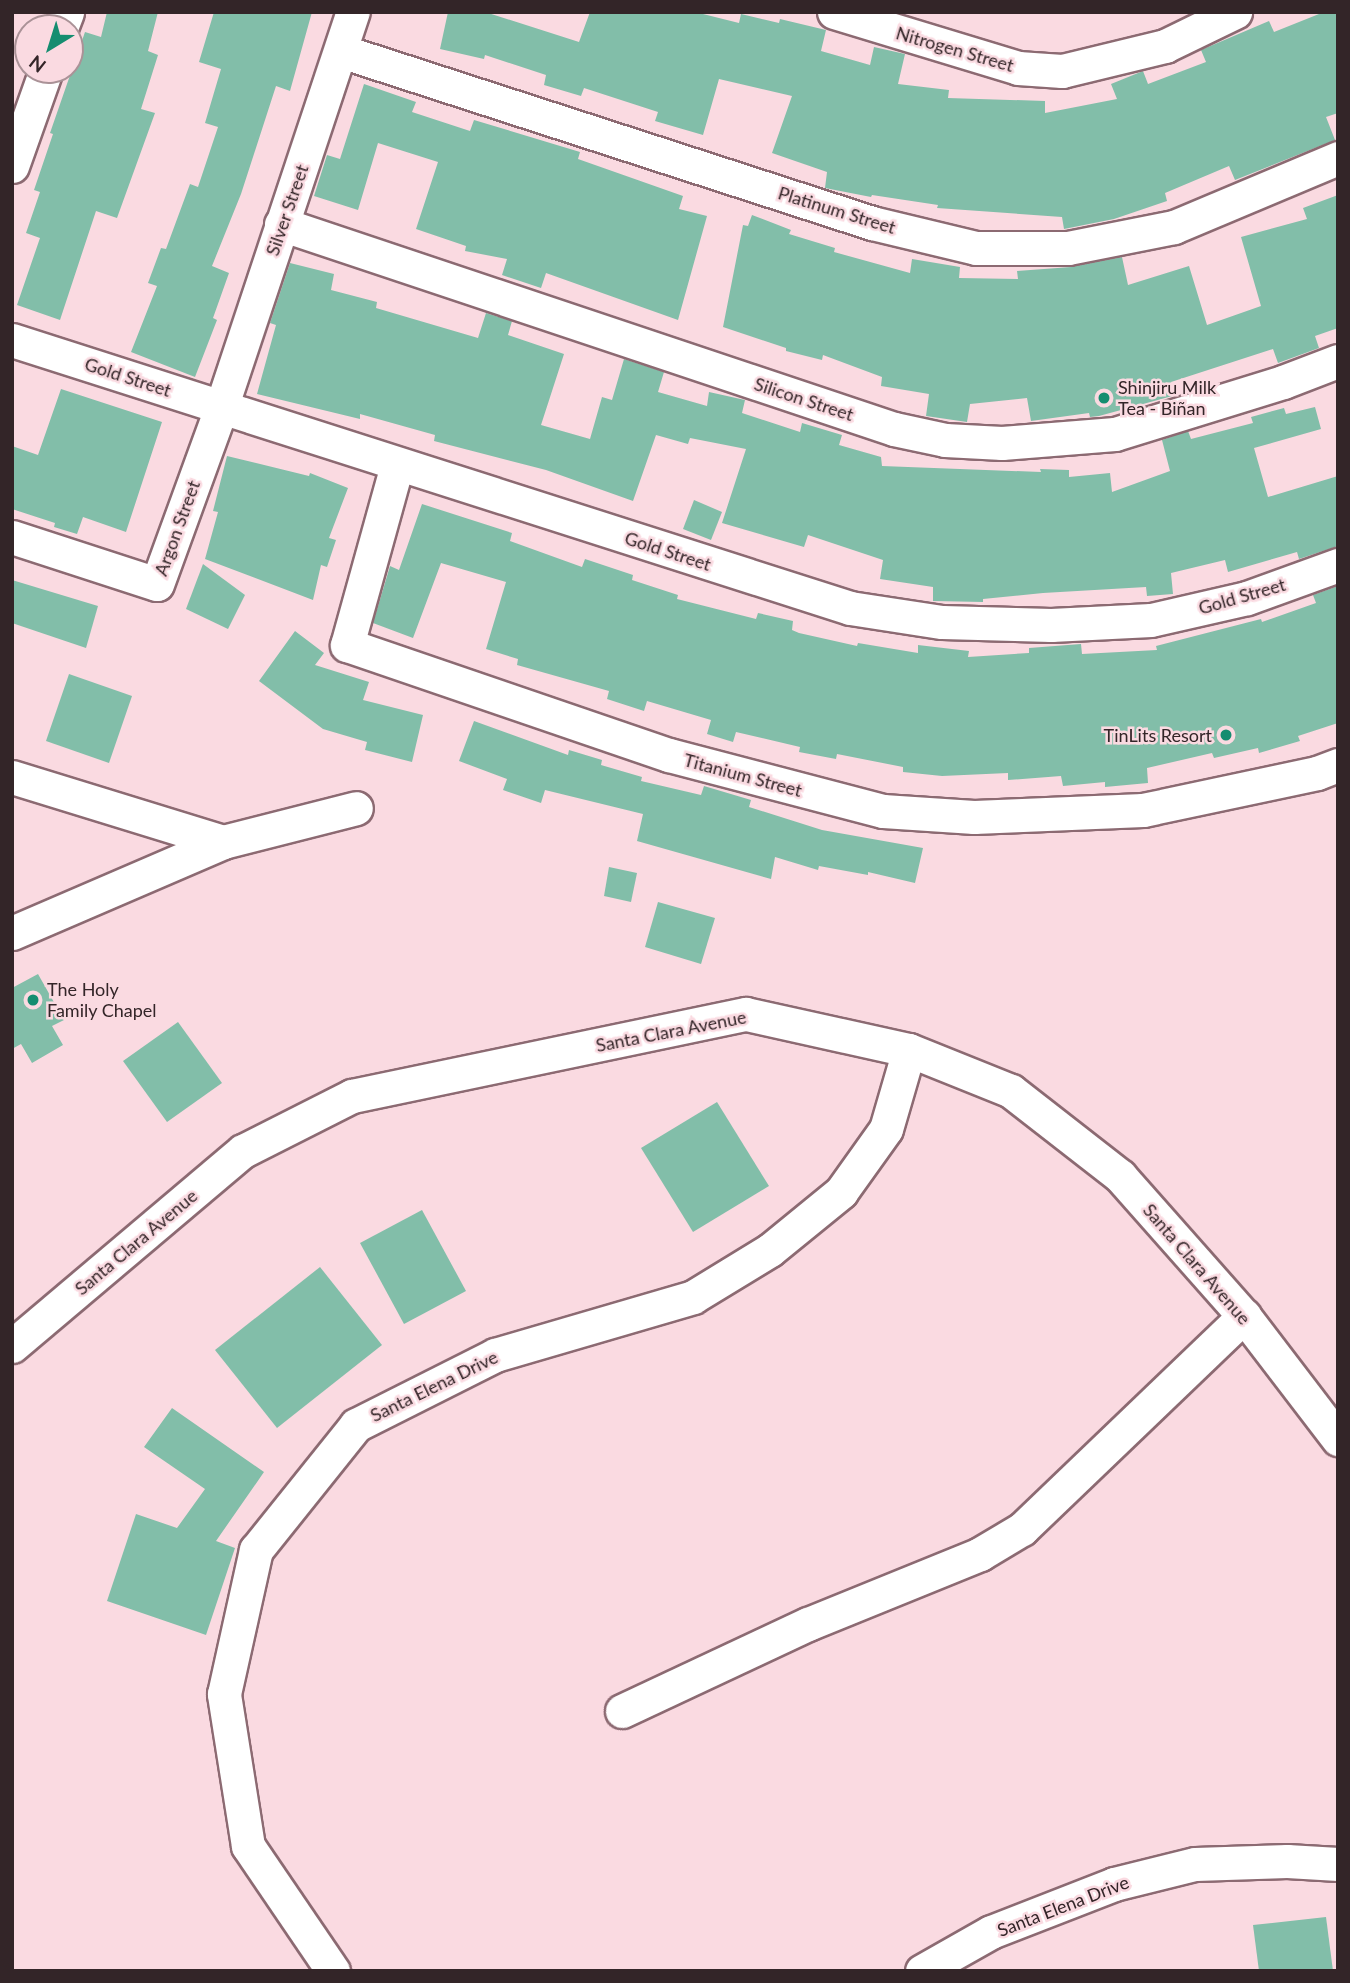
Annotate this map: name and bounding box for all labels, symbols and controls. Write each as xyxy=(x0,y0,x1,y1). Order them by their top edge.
north arrow xyxy=(14,14,84,84)
street label: Nitrogen Street xyxy=(894,22,1016,76)
text: N xyxy=(24,51,50,78)
street label: Silver Street xyxy=(261,161,313,259)
street label: Platinum Street xyxy=(776,182,898,238)
street label: Gold Street xyxy=(82,353,174,401)
street label: Silicon Street xyxy=(752,373,856,425)
place label: Shinjiru Milk Tea - Biñan xyxy=(1118,377,1216,420)
marker: Shinjiru Milk Tea - Biñan xyxy=(1096,390,1112,406)
street label: Argon Street xyxy=(150,477,204,579)
street label: Gold Street xyxy=(622,527,714,575)
street label: Gold Street xyxy=(1196,573,1288,619)
place label: TinLits Resort xyxy=(1104,724,1212,746)
marker: TinLits Resort xyxy=(1218,727,1234,743)
street label: Titanium Street xyxy=(682,749,804,801)
place label: The Holy Family Chapel xyxy=(47,979,157,1021)
marker: The Holy Family Chapel xyxy=(25,992,41,1008)
street label: Santa Clara Avenue xyxy=(594,1006,748,1056)
street label: Santa Clara Avenue xyxy=(70,1184,202,1300)
street label: Santa Clara Avenue xyxy=(1139,1199,1255,1329)
street label: Santa Elena Drive xyxy=(367,1346,501,1426)
street label: Santa Elena Drive xyxy=(994,1871,1132,1941)

